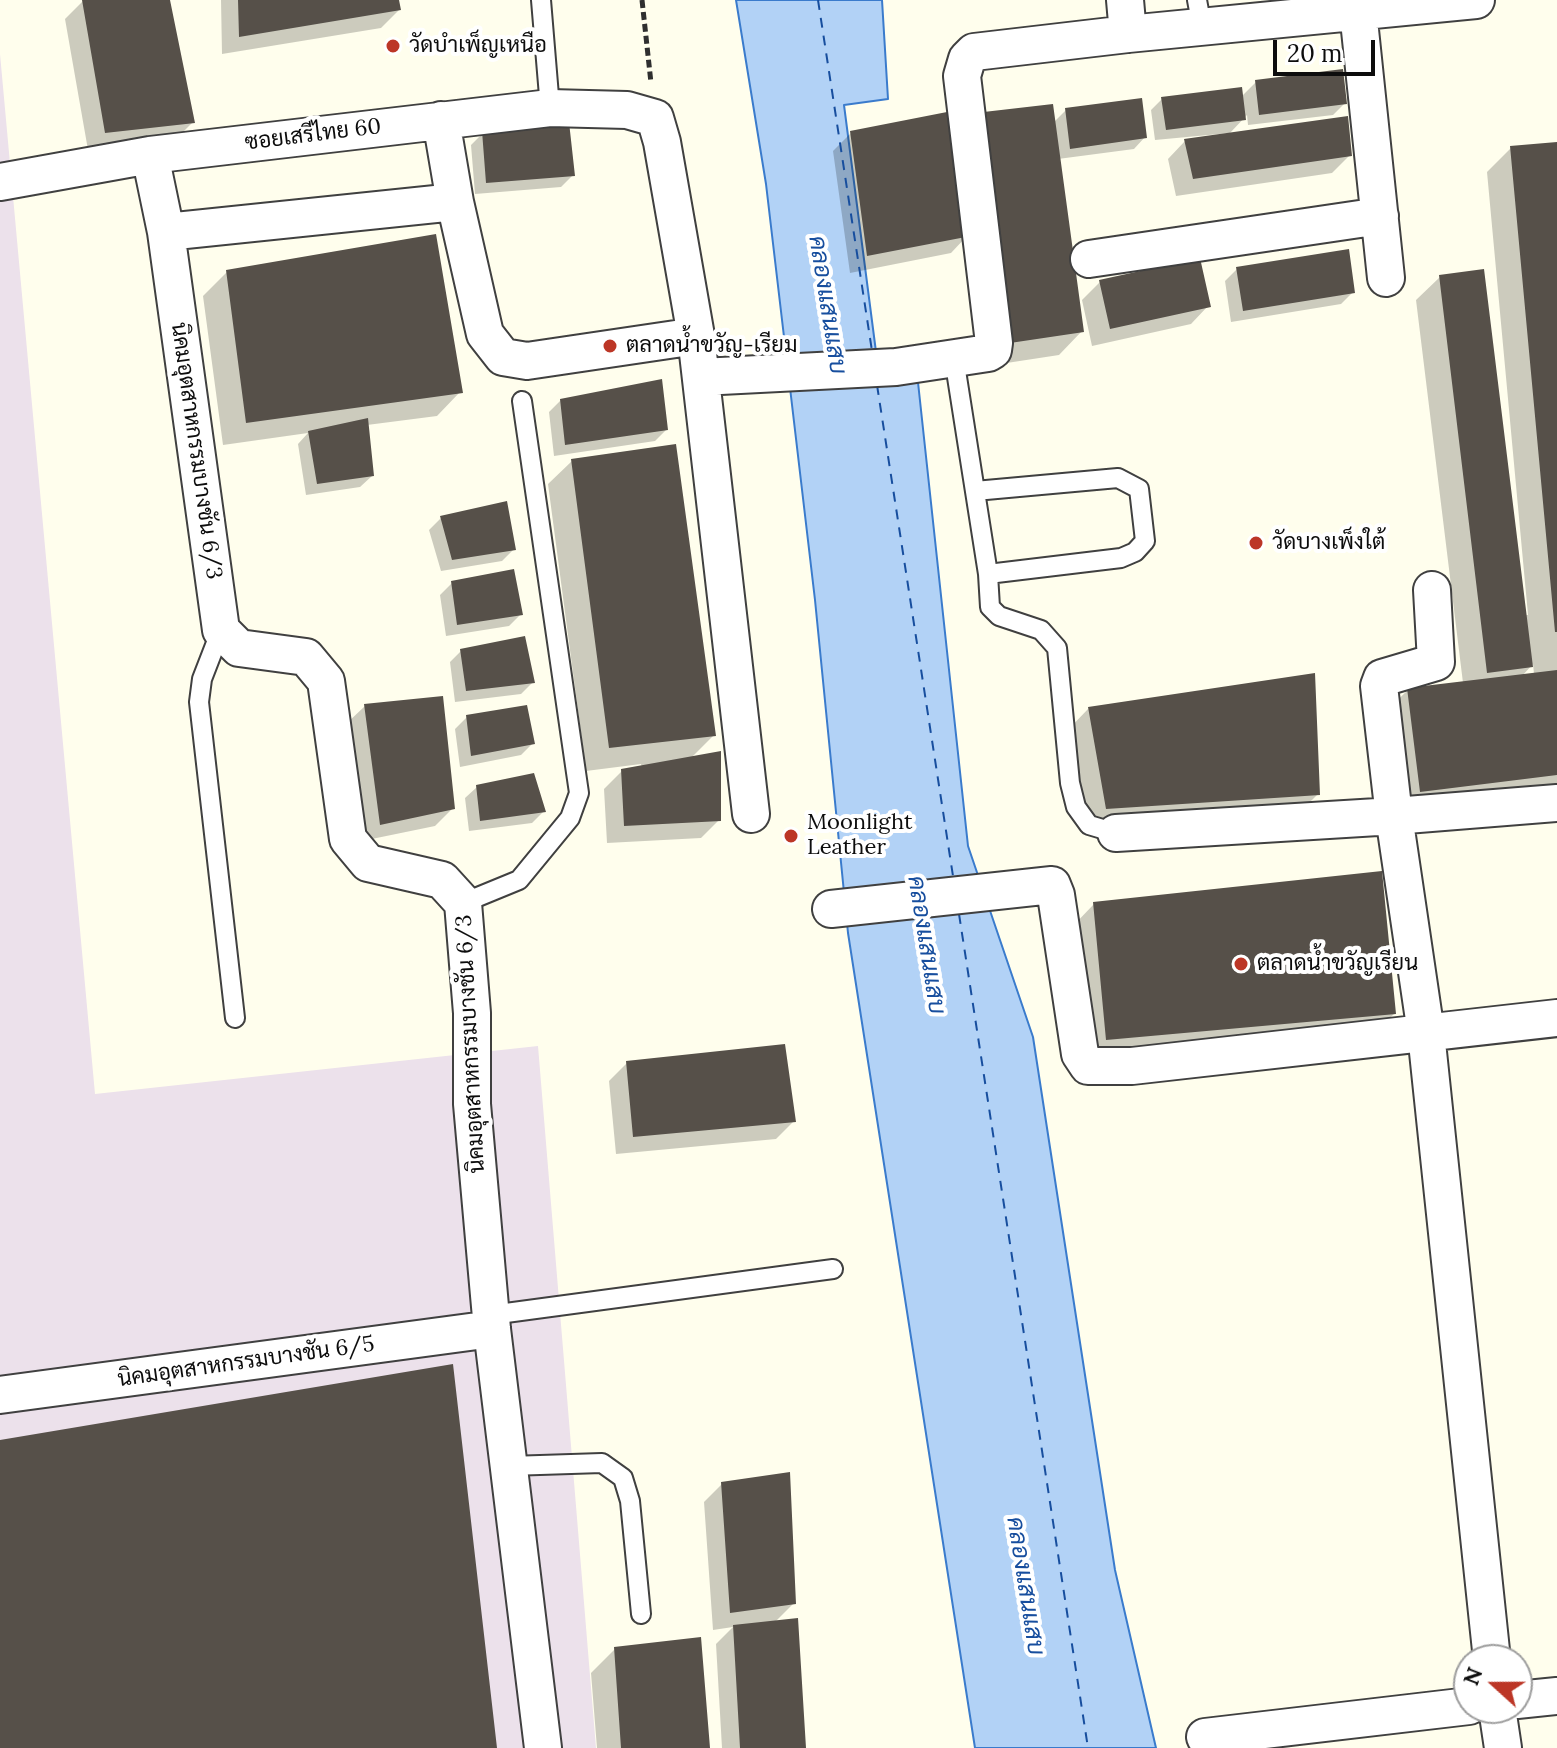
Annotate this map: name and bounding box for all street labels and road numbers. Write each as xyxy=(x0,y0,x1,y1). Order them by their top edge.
street label: ซอยเสรีไทย 60 xyxy=(243,114,383,156)
street label: นิคมอุตสาหกรรมบางชัน 6/3 xyxy=(165,321,227,581)
street label: นิคมอุตสาหกรรมบางชัน 6/3 xyxy=(451,914,491,1174)
street label: นิคมอุตสาหกรรมบางชัน 6/5 xyxy=(116,1331,376,1393)

